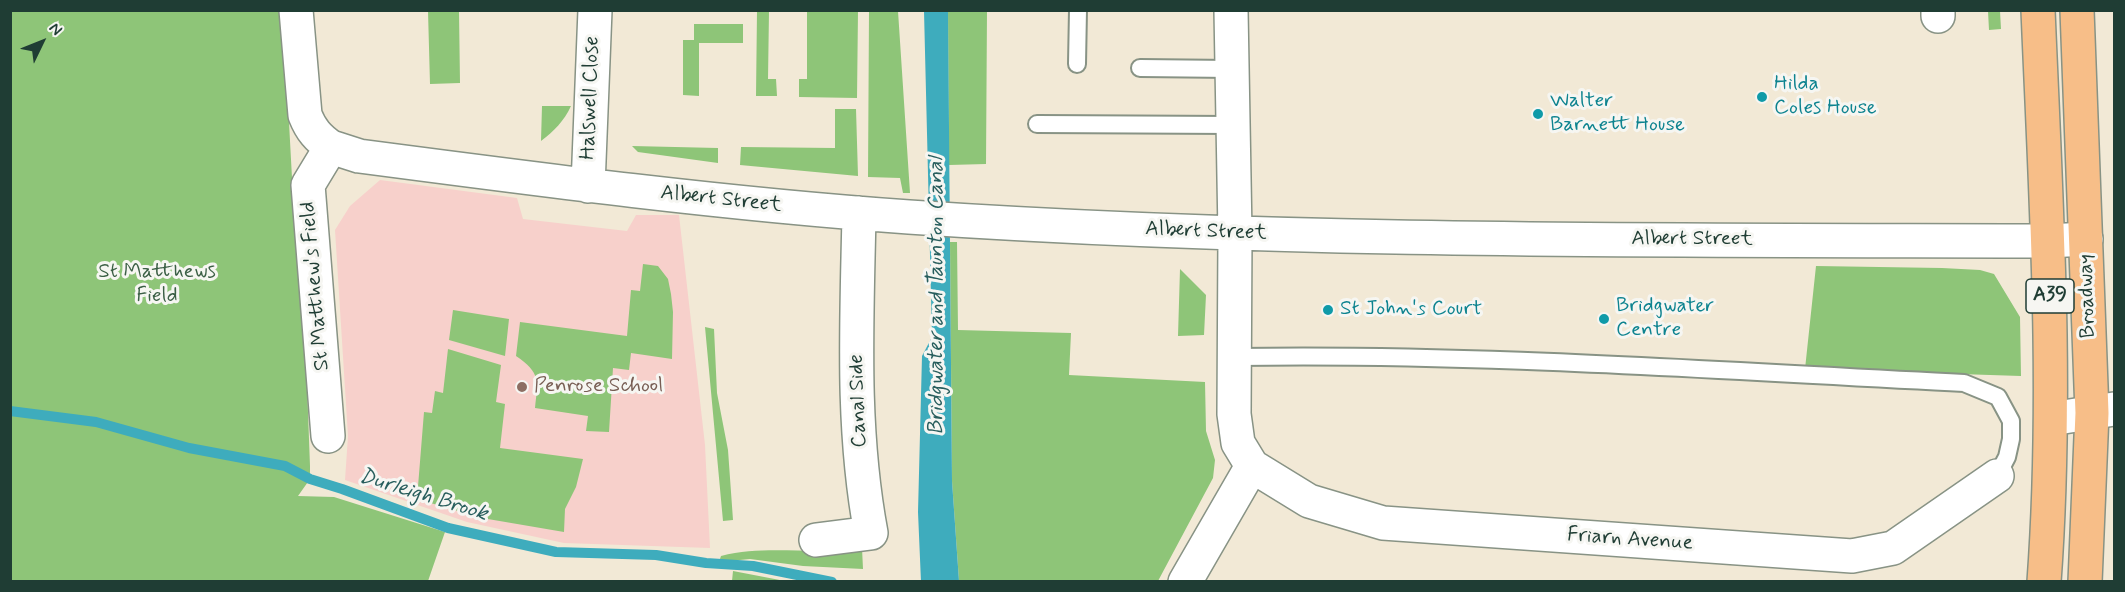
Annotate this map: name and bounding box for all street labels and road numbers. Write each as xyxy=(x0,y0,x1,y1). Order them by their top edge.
street label: Halswell Close xyxy=(576,36,606,160)
street label: Albert Street xyxy=(659,181,783,219)
street label: St Matthew's Field xyxy=(296,200,336,372)
street label: Albert Street xyxy=(1145,217,1267,247)
street label: Albert Street xyxy=(1631,227,1753,253)
street label: Broadway xyxy=(2074,254,2102,338)
road number: A39 xyxy=(2026,279,2074,313)
street label: Canal Side xyxy=(845,354,873,448)
street label: Friarn Avenue xyxy=(1566,523,1694,557)

